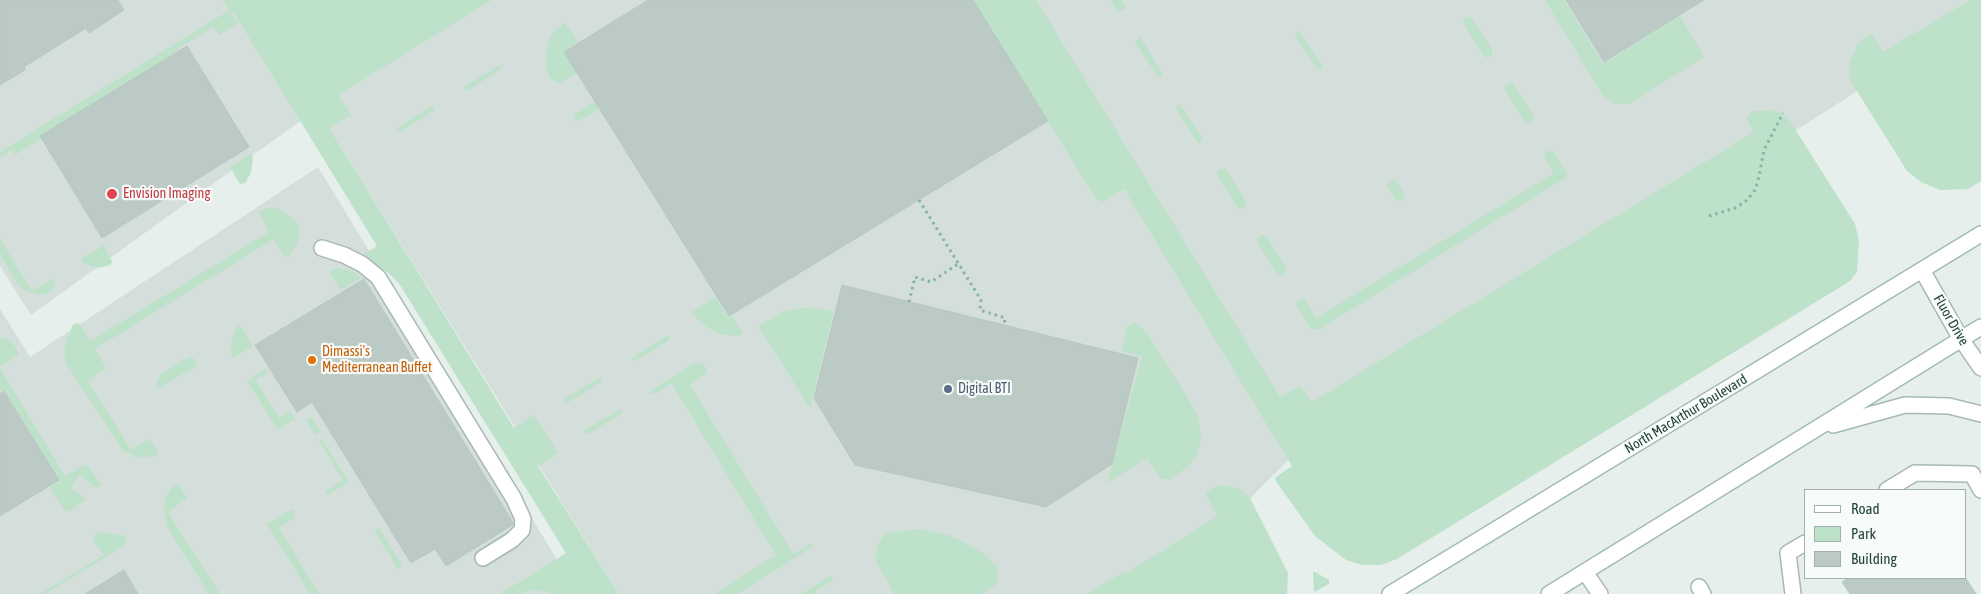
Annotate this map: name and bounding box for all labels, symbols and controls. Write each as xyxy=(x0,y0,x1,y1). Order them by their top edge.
place label: Envision Imaging xyxy=(123,186,210,202)
marker: Envision Imaging xyxy=(105,187,119,201)
street label: Fluor Drive xyxy=(1930,292,1972,348)
place label: Dimassi's Mediterranean Buffet xyxy=(322,344,432,377)
marker: Dimassi's Mediterranean Buffet xyxy=(306,354,318,366)
street label: North MacArthur Boulevard xyxy=(1622,371,1750,457)
place label: Digital BTI xyxy=(958,381,1011,397)
marker: Digital BTI xyxy=(942,383,954,395)
legend xyxy=(1804,489,1966,579)
text: Road xyxy=(1851,500,1880,517)
text: Park xyxy=(1851,525,1876,542)
text: Building xyxy=(1851,550,1897,567)

